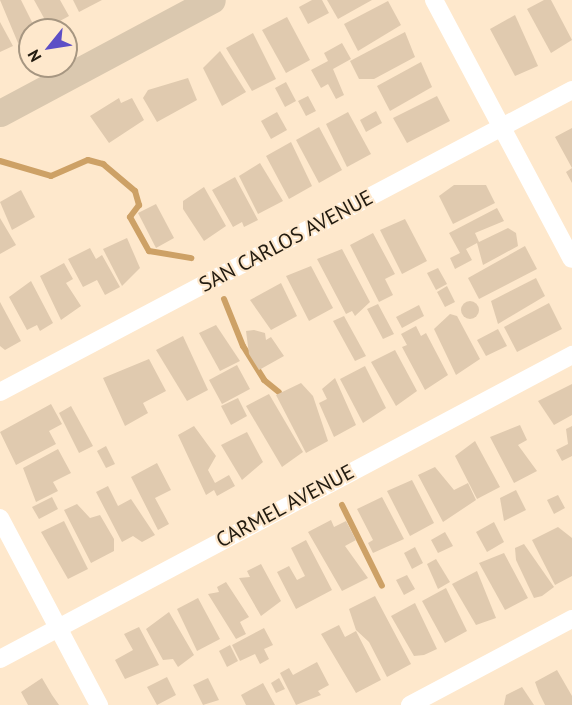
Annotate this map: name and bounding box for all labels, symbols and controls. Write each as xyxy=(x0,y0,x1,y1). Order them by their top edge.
north arrow xyxy=(18,18,78,78)
text: N xyxy=(23,46,45,66)
street label: SAN CARLOS AVENUE xyxy=(195,184,377,298)
street label: CARMEL AVENUE xyxy=(211,459,359,553)

